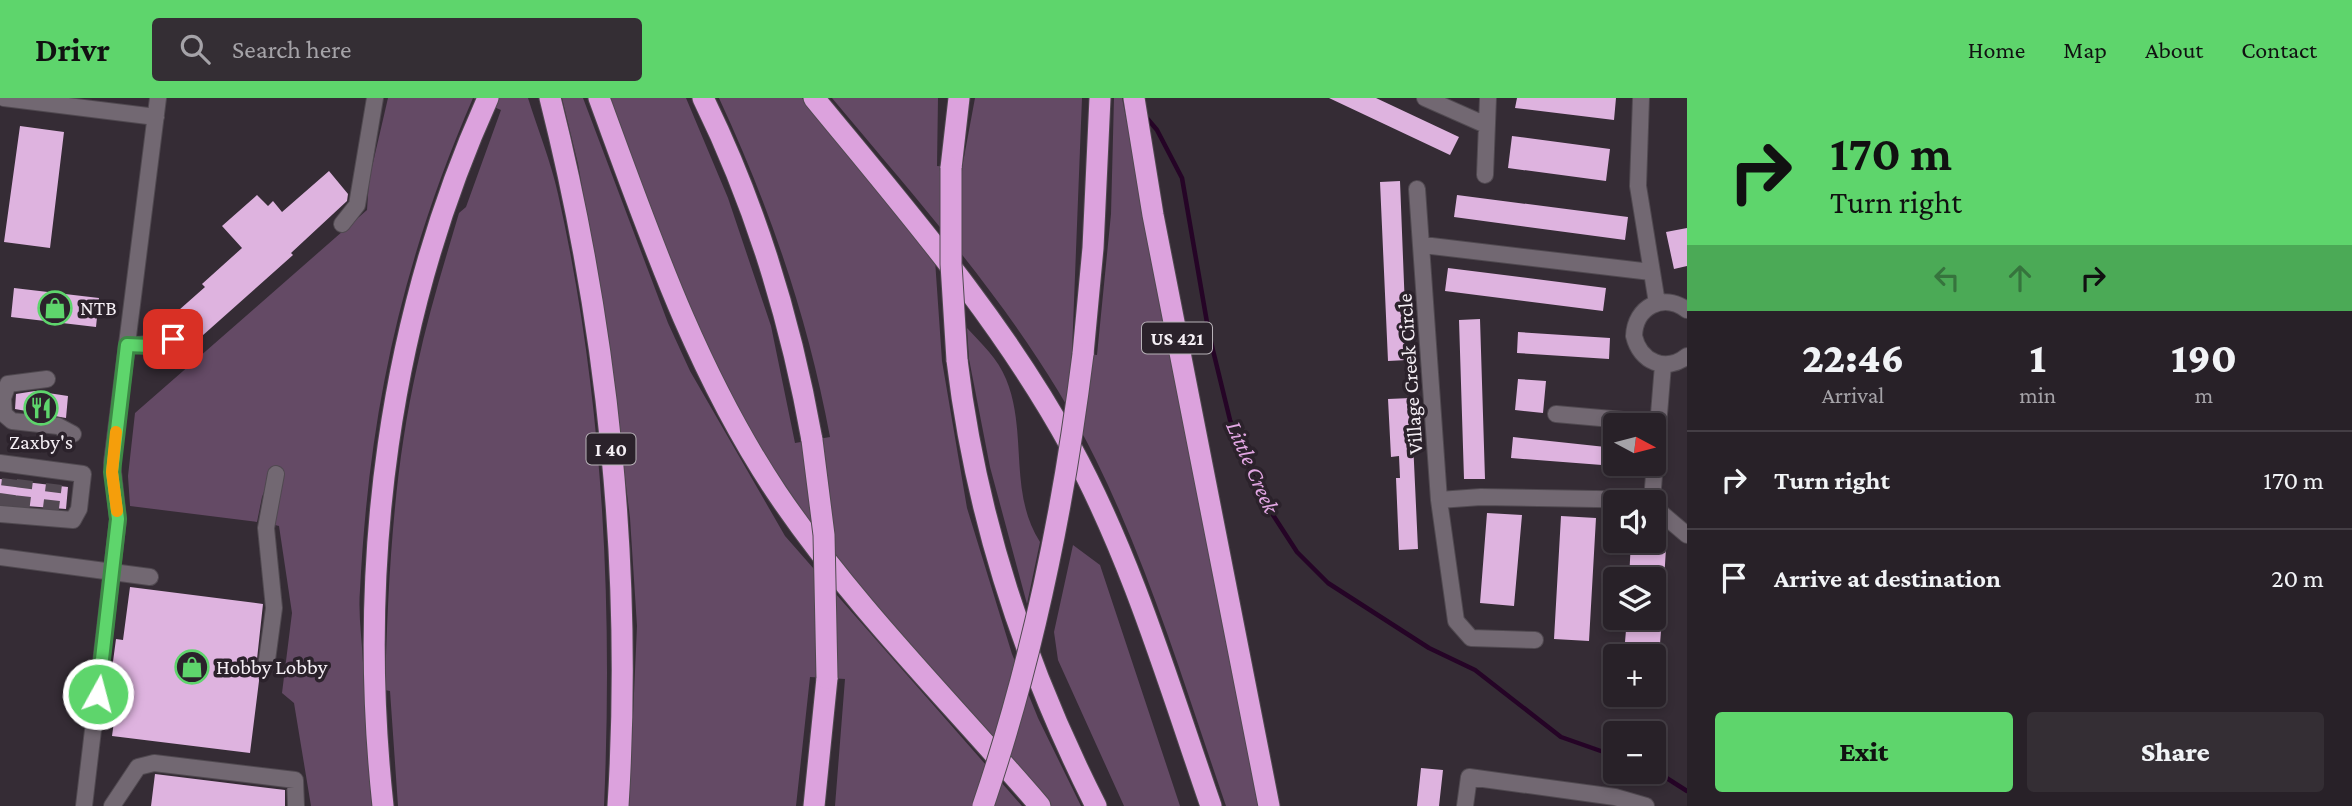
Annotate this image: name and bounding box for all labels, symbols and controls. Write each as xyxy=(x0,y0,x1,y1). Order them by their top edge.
search box xyxy=(152,18,642,81)
icon: search xyxy=(176,30,214,68)
text: Drivr xyxy=(35,31,110,68)
text: Search here xyxy=(232,35,351,64)
text: Home xyxy=(1968,36,2025,63)
text: Map xyxy=(2063,36,2107,63)
text: About xyxy=(2145,36,2203,63)
text: Contact xyxy=(2241,36,2317,63)
icon: right xyxy=(1715,126,1806,217)
text: 170 m xyxy=(1830,126,1952,181)
text: Turn right xyxy=(1830,184,1962,220)
icon: left xyxy=(1928,259,1966,297)
icon: ahead xyxy=(2001,259,2039,297)
icon: right xyxy=(2074,259,2112,297)
shop icon: NTB xyxy=(36,289,74,327)
street label: Village Creek Circle xyxy=(1392,293,1428,455)
place label: NTB xyxy=(80,296,117,320)
pin xyxy=(143,309,203,369)
icon: arrive xyxy=(154,320,192,358)
road number: US 421 xyxy=(1142,322,1212,354)
text: 22:46 xyxy=(1802,334,1904,381)
text: 1 xyxy=(2029,334,2046,381)
text: 190 xyxy=(2171,334,2237,381)
text: Arrival xyxy=(1822,382,1884,408)
text: min xyxy=(2019,382,2056,408)
text: m xyxy=(2195,382,2213,408)
restaurant icon: Zaxby's xyxy=(22,389,60,427)
north arrow xyxy=(1603,413,1666,476)
map controls xyxy=(1603,413,1666,784)
water label: Little Creek xyxy=(1221,417,1285,518)
place label: Zaxby's xyxy=(9,430,73,454)
road number: I 40 xyxy=(586,434,636,464)
icon: right xyxy=(1715,461,1753,499)
text: Turn right xyxy=(1774,466,1890,495)
text: 170 m xyxy=(2263,466,2324,495)
button: sound xyxy=(1603,490,1666,553)
icon: arrive xyxy=(1715,559,1753,597)
text: Arrive at destination xyxy=(1774,564,2001,593)
text: 20 m xyxy=(2271,564,2324,593)
button: layers xyxy=(1603,567,1666,630)
button: + xyxy=(1603,644,1666,707)
shop icon: Hobby Lobby xyxy=(173,648,211,686)
place label: Hobby Lobby xyxy=(216,655,328,679)
position arrow xyxy=(61,657,135,731)
button: Exit xyxy=(1715,712,2013,792)
button: Share xyxy=(2027,712,2324,792)
button: − xyxy=(1603,721,1666,784)

